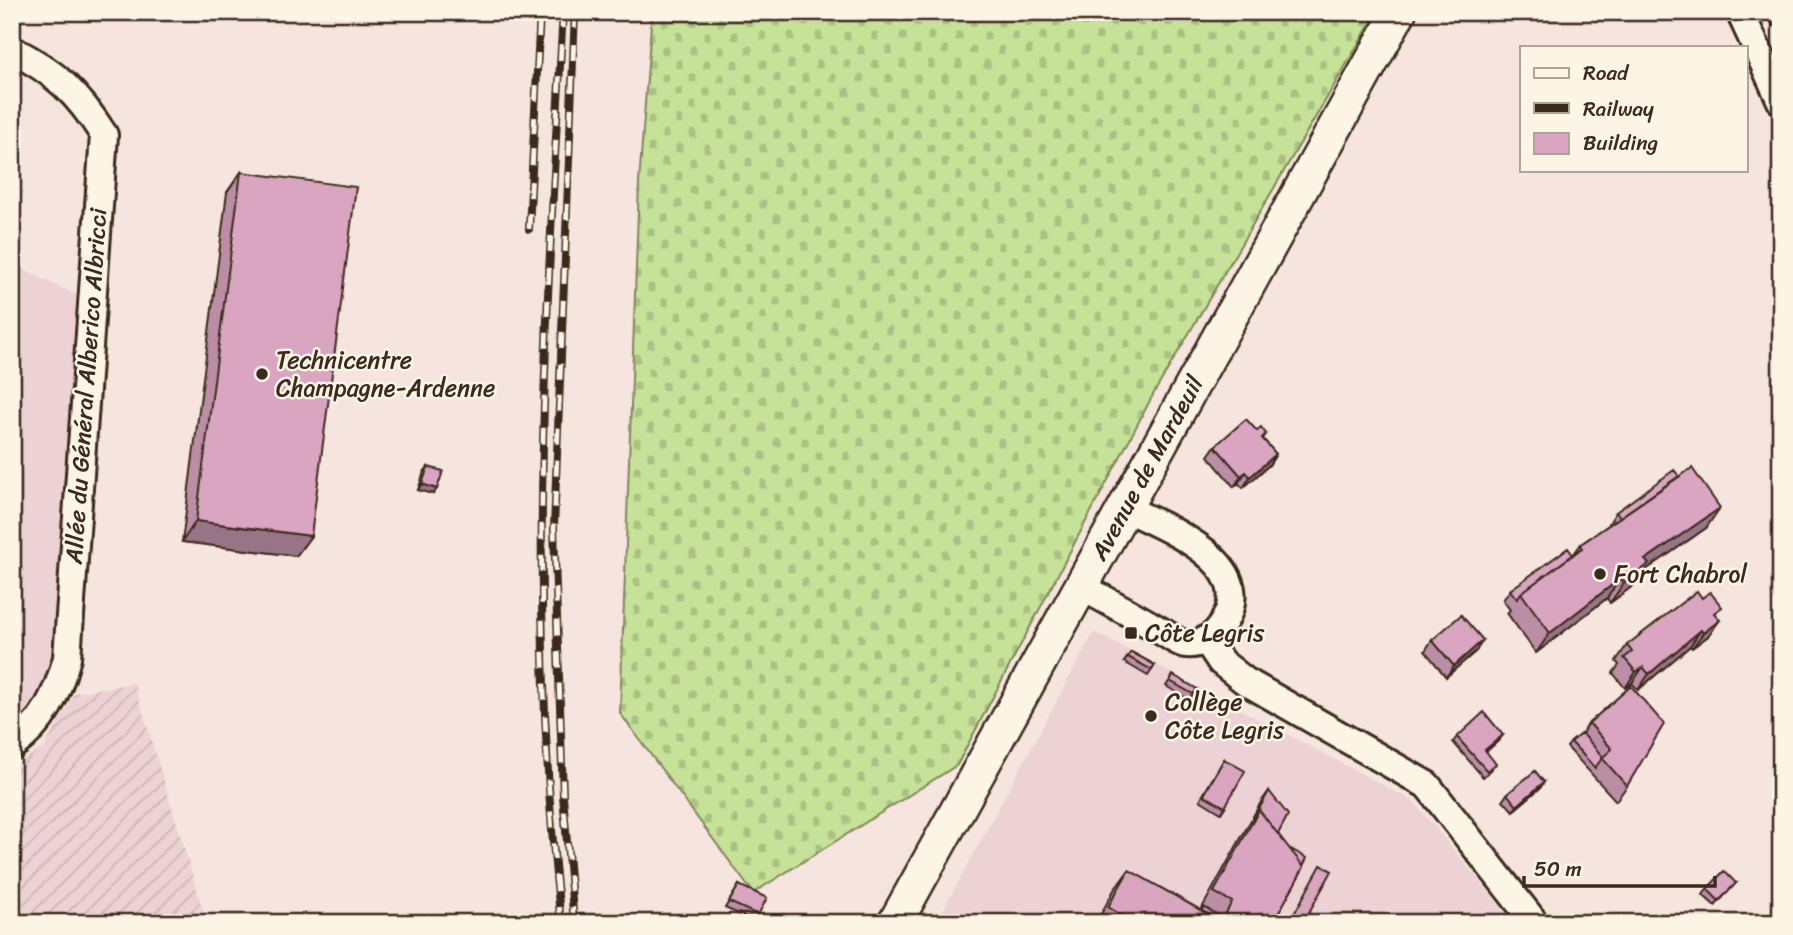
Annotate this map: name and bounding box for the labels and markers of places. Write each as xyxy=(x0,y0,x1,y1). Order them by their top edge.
place label: Technicentre Champagne-Ardenne xyxy=(276,339,495,409)
marker: Technicentre Champagne-Ardenne xyxy=(254,366,270,382)
place label: Fort Chabrol xyxy=(1614,553,1748,595)
marker: Fort Chabrol xyxy=(1592,566,1608,582)
place label: Côte Legris xyxy=(1145,612,1265,654)
marker: Côte Legris xyxy=(1123,625,1139,641)
place label: Collège Côte Legris xyxy=(1165,681,1285,751)
marker: Collège Côte Legris xyxy=(1143,708,1159,724)

